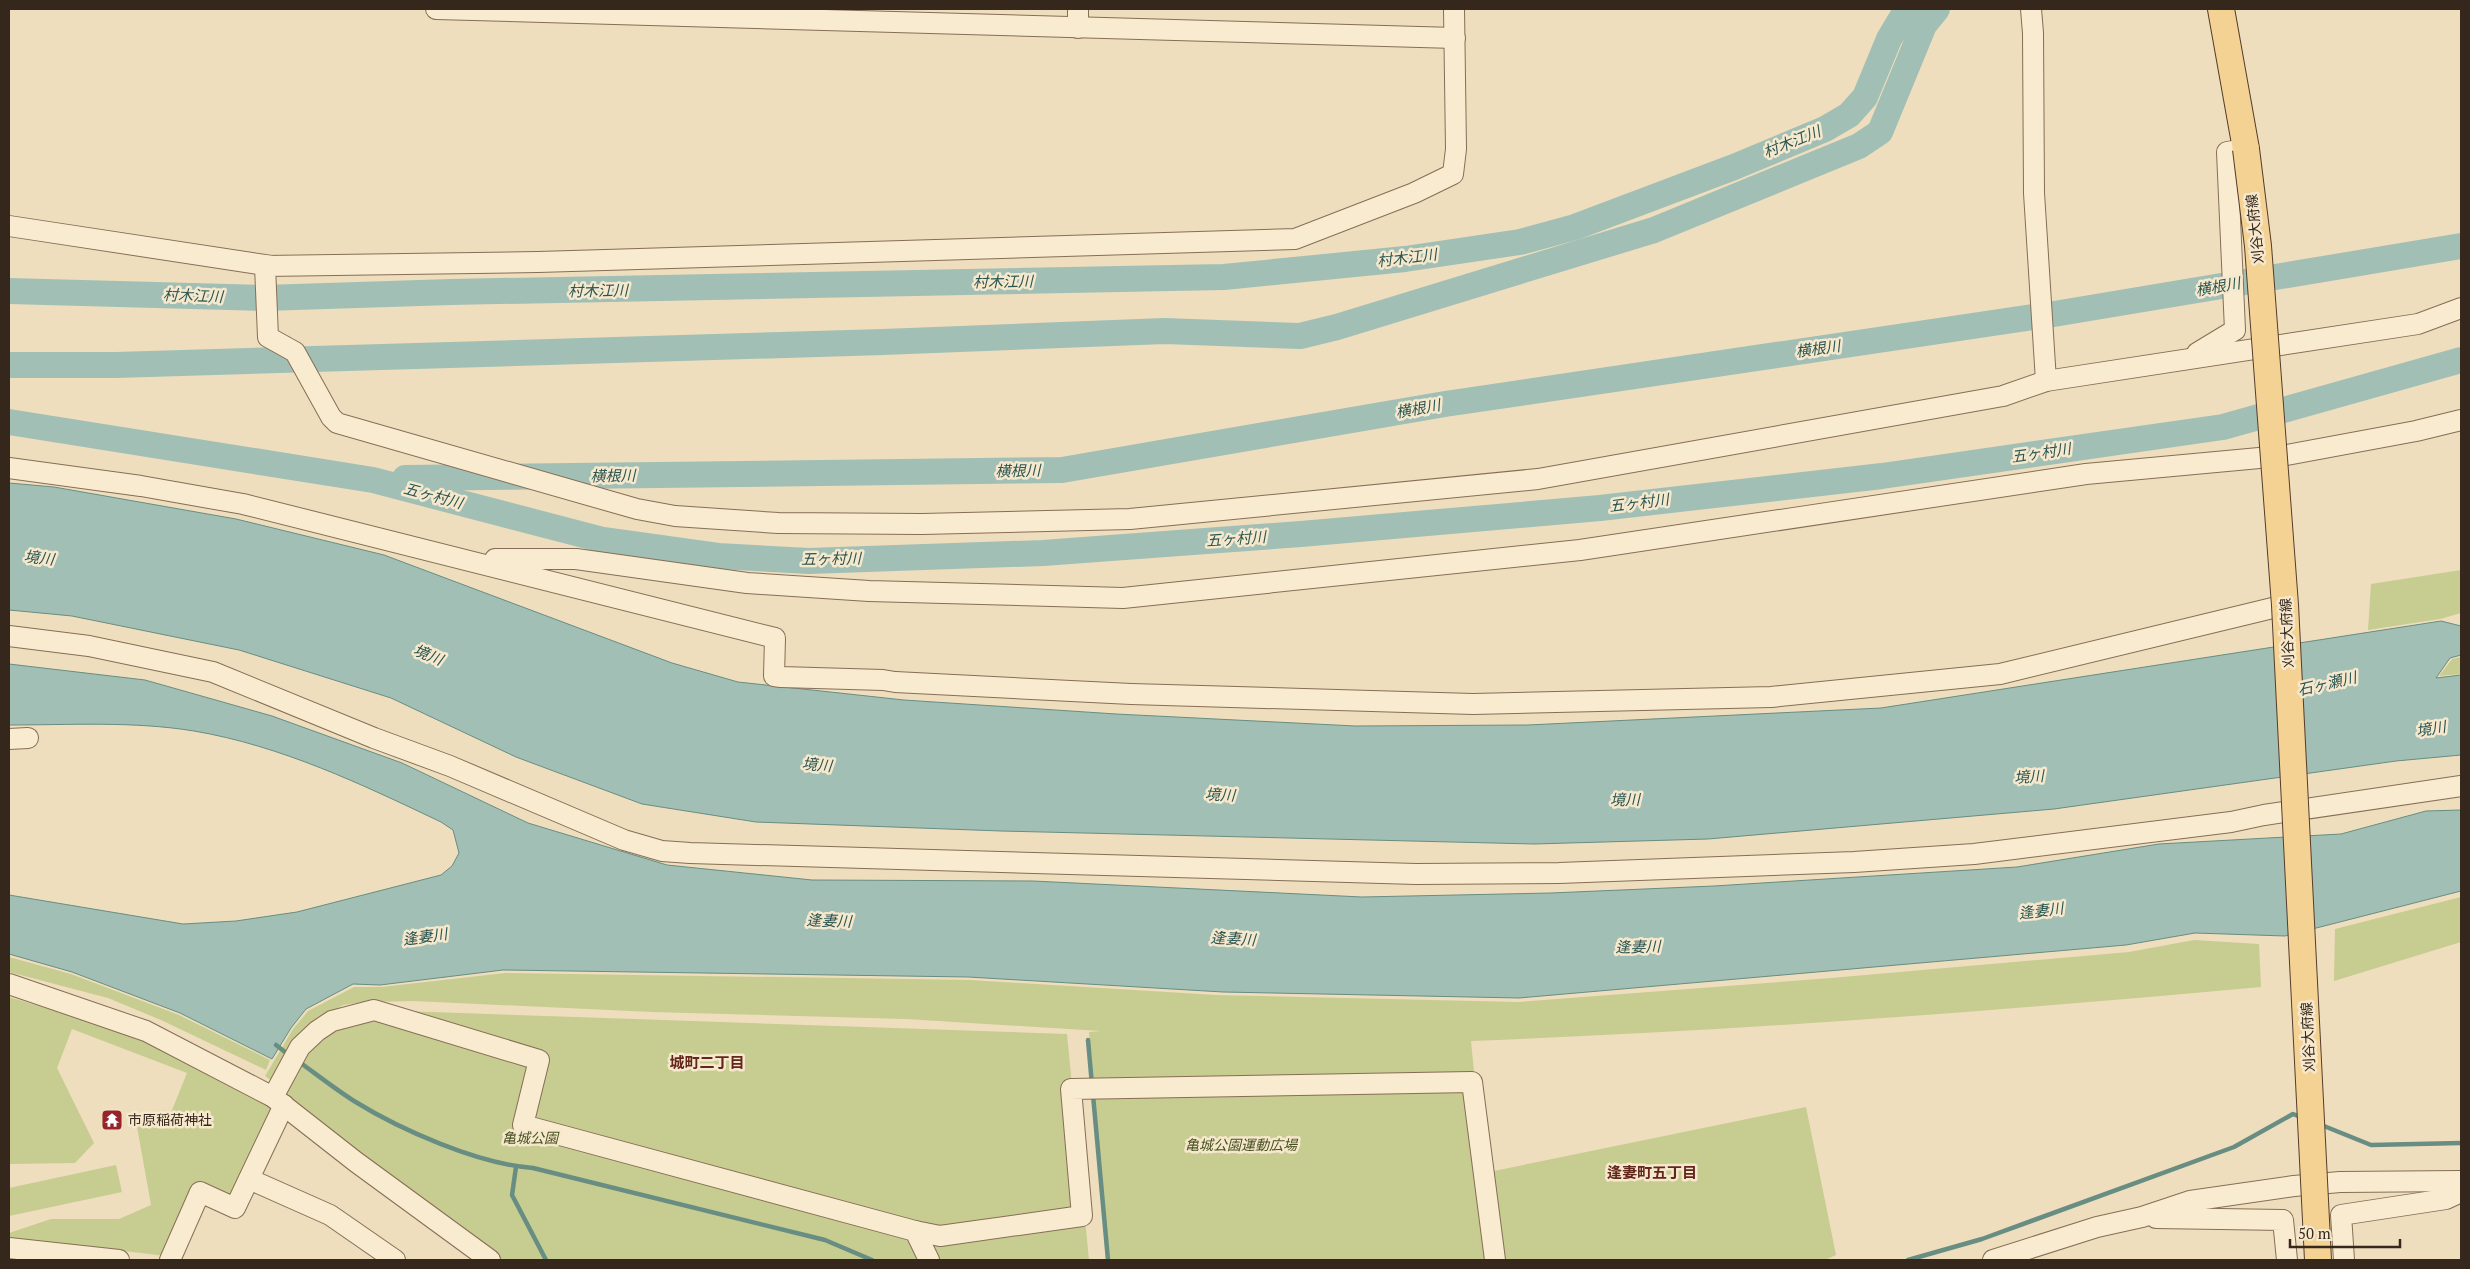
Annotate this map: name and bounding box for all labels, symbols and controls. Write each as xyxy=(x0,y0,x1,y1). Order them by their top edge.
water label: 村木江川 xyxy=(1760,120,1825,162)
street label: 刈谷大府線 xyxy=(2241,193,2268,265)
water label: 村木江川 xyxy=(1376,243,1440,271)
water label: 村木江川 xyxy=(973,270,1035,292)
water label: 横根川 xyxy=(2194,272,2244,300)
water label: 村木江川 xyxy=(568,279,630,301)
water label: 村木江川 xyxy=(163,284,225,306)
water label: 横根川 xyxy=(1794,335,1844,361)
water label: 横根川 xyxy=(1394,394,1444,422)
water label: 五ヶ村川 xyxy=(2010,438,2074,466)
water label: 横根川 xyxy=(995,460,1043,480)
water label: 横根川 xyxy=(590,465,638,485)
water label: 五ヶ村川 xyxy=(402,478,467,513)
water label: 五ヶ村川 xyxy=(1608,488,1672,516)
water label: 五ヶ村川 xyxy=(1205,526,1269,550)
water label: 境川 xyxy=(23,545,57,569)
water label: 五ヶ村川 xyxy=(801,547,863,569)
street label: 刈谷大府線 xyxy=(2275,598,2298,668)
water label: 境川 xyxy=(411,639,448,670)
water label: 石ヶ瀬川 xyxy=(2295,666,2360,700)
water label: 境川 xyxy=(2414,715,2449,740)
water label: 境川 xyxy=(801,753,835,775)
water label: 境川 xyxy=(2013,765,2047,787)
water label: 境川 xyxy=(1205,783,1238,805)
water label: 境川 xyxy=(1610,789,1642,809)
water label: 逢妻川 xyxy=(2017,897,2066,923)
water label: 逢妻川 xyxy=(806,909,854,931)
water label: 逢妻川 xyxy=(401,923,451,949)
water label: 逢妻川 xyxy=(1210,927,1258,949)
water label: 逢妻川 xyxy=(1615,936,1663,956)
street label: 刈谷大府線 xyxy=(2296,1002,2319,1072)
district label: 城町二丁目 xyxy=(669,1052,745,1072)
temple icon: 市原稲荷神社 xyxy=(100,1108,124,1132)
place label: 市原稲荷神社 xyxy=(128,1110,212,1129)
park label: 亀城公園 xyxy=(502,1128,560,1147)
park label: 亀城公園運動広場 xyxy=(1185,1135,1299,1154)
district label: 逢妻町五丁目 xyxy=(1607,1162,1697,1182)
scale bar xyxy=(2290,1216,2400,1248)
text: 50 m xyxy=(2298,1223,2331,1243)

